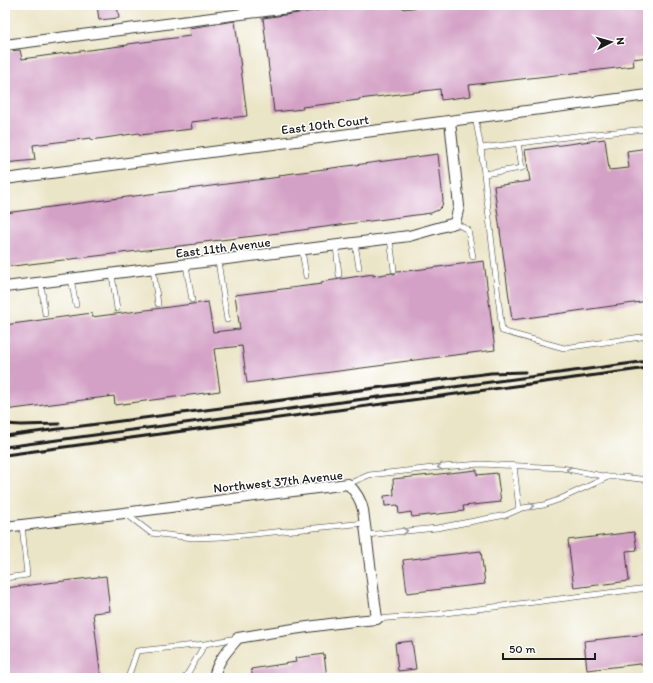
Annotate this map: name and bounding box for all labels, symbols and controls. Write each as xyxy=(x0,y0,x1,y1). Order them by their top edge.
north arrow xyxy=(591,22,631,62)
text: N xyxy=(614,37,627,45)
street label: East 10th Court xyxy=(280,112,370,137)
street label: East 11th Avenue xyxy=(175,234,271,261)
one-way arrow xyxy=(437,463,443,472)
one-way arrow xyxy=(566,466,573,475)
street label: Northwest 37th Avenue xyxy=(213,467,344,496)
one-way arrow xyxy=(529,502,535,511)
one-way arrow xyxy=(402,527,408,536)
scale bar xyxy=(503,635,595,661)
text: 50 m xyxy=(509,642,535,656)

